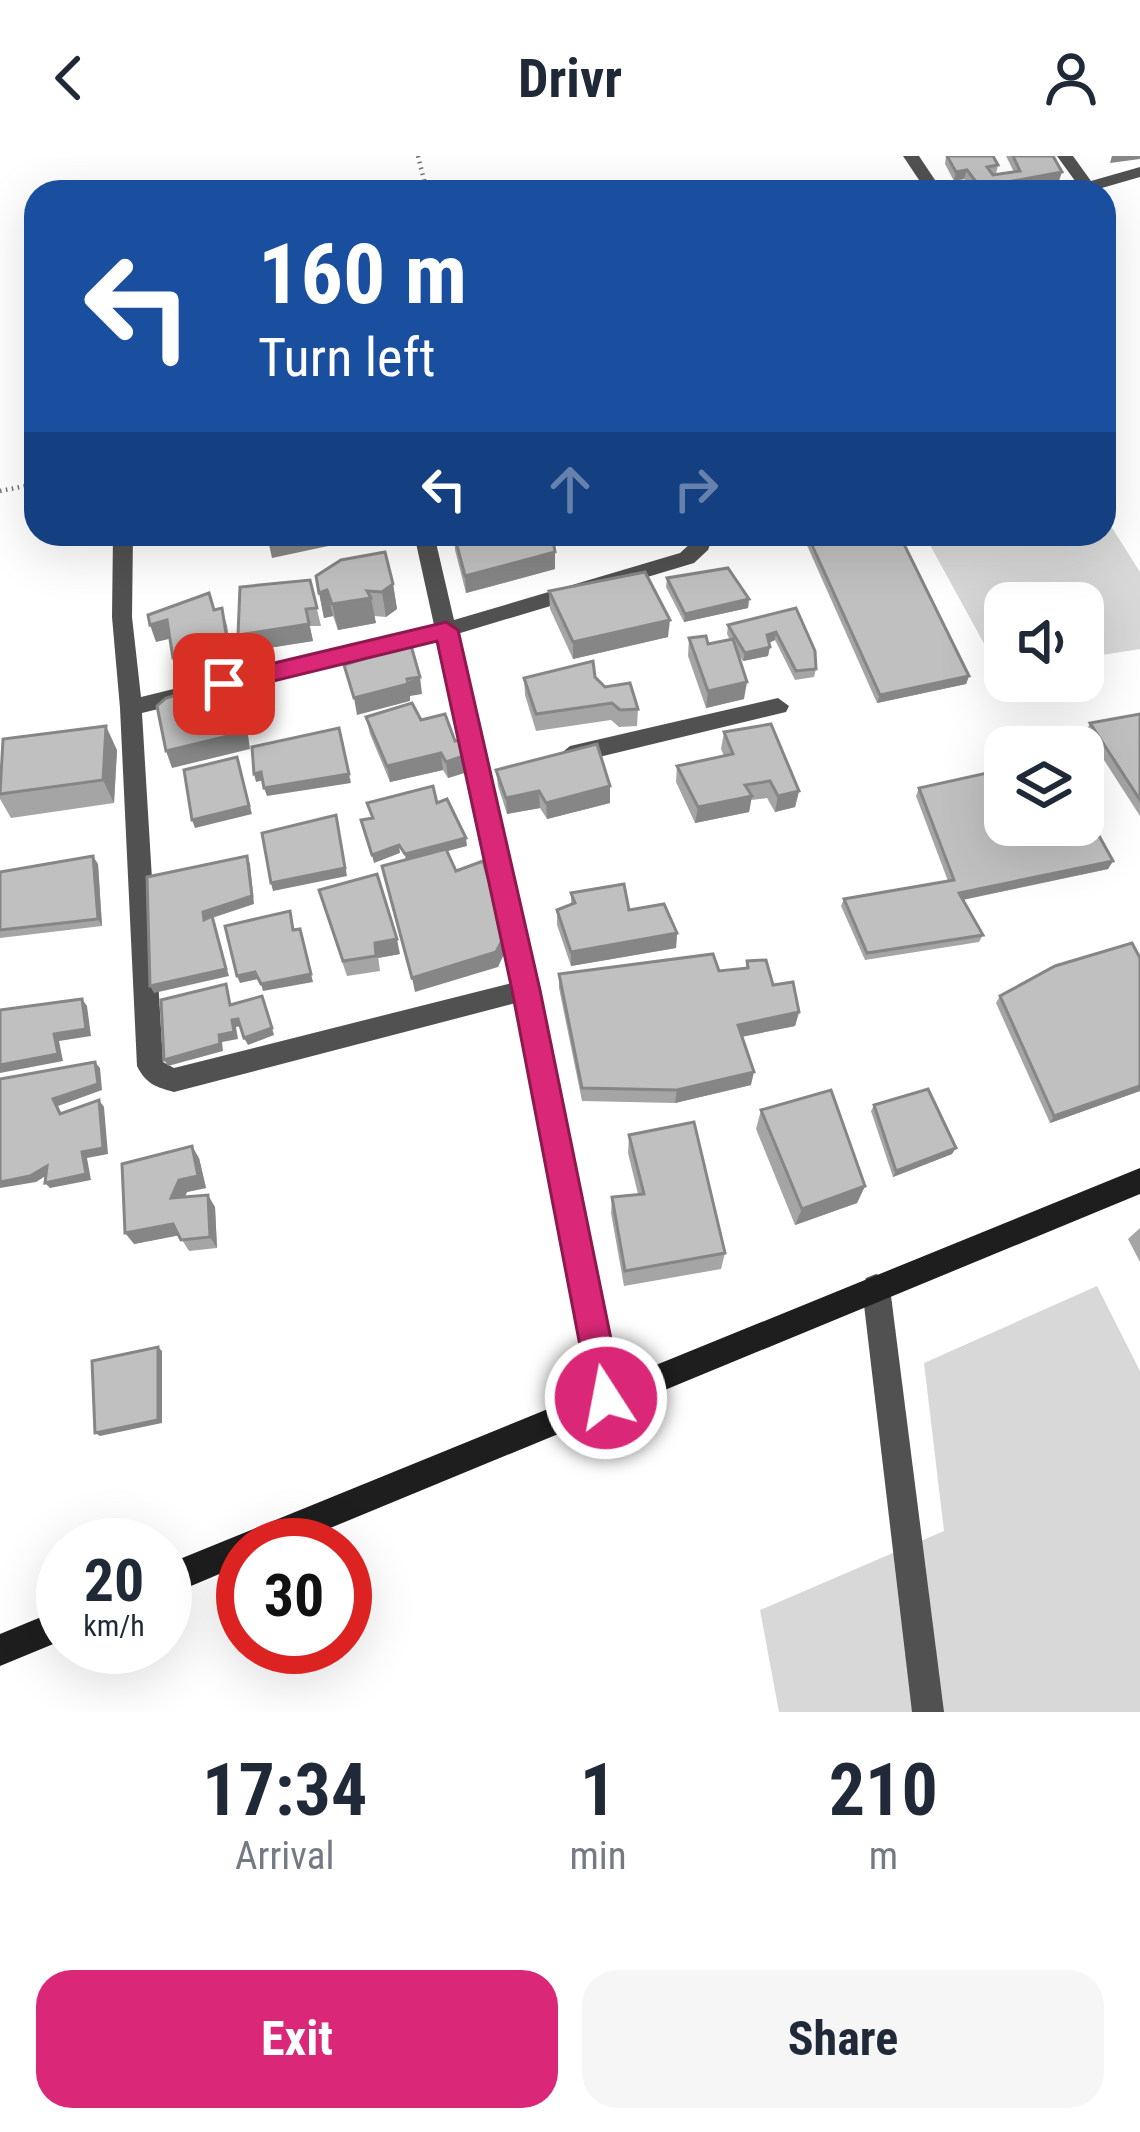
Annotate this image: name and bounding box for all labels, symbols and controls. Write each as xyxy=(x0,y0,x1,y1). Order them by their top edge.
icon: back xyxy=(36,45,102,111)
icon: person xyxy=(1038,45,1104,111)
text: Drivr xyxy=(518,47,622,110)
text: 160 m xyxy=(258,225,467,324)
icon: left xyxy=(60,228,216,384)
text: Turn left xyxy=(258,326,435,389)
icon: left xyxy=(411,456,477,522)
icon: ahead xyxy=(537,456,603,522)
icon: right xyxy=(663,456,729,522)
map controls xyxy=(984,582,1104,846)
button: sound xyxy=(984,582,1104,702)
pin xyxy=(173,633,275,735)
icon: arrive xyxy=(191,651,257,717)
button: layers xyxy=(984,726,1104,846)
position arrow xyxy=(543,1335,669,1461)
speed limit sign: 30 xyxy=(216,1518,372,1674)
text: 20 xyxy=(84,1545,144,1616)
text: km/h xyxy=(83,1608,145,1643)
text: 17:34 xyxy=(202,1748,367,1833)
text: 1 xyxy=(580,1748,616,1833)
text: 210 xyxy=(829,1748,938,1833)
text: Arrival xyxy=(235,1833,334,1879)
text: min xyxy=(569,1833,627,1879)
text: m xyxy=(869,1833,898,1879)
button: Exit xyxy=(36,1970,558,2108)
button: Share xyxy=(582,1970,1104,2108)

